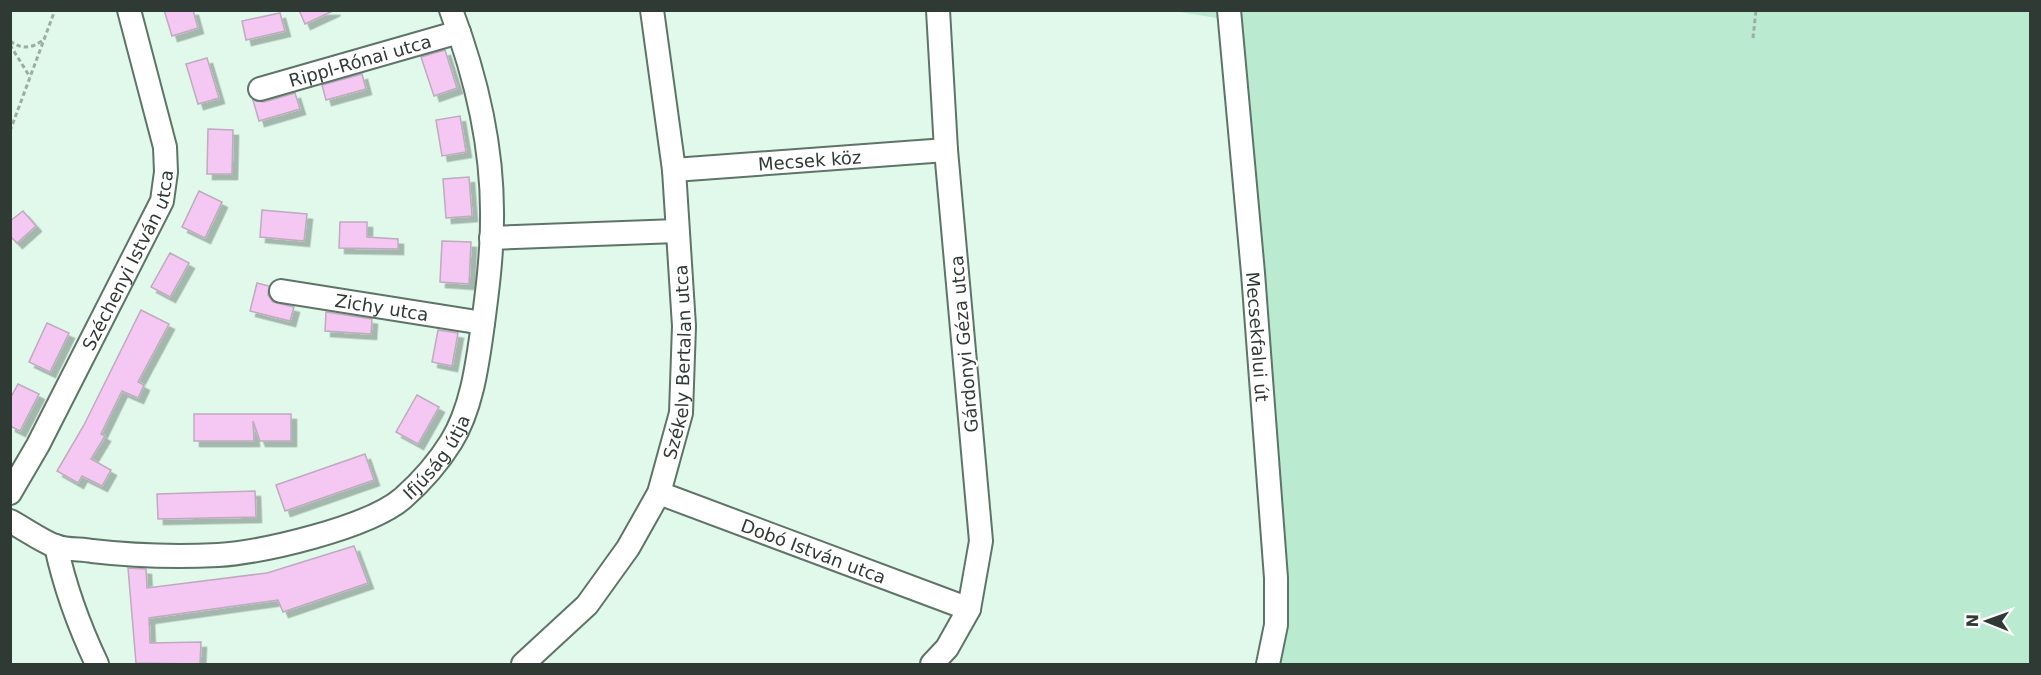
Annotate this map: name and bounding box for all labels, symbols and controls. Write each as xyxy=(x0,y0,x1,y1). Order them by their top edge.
street label: Rippl-Rónai utca xyxy=(286,30,434,91)
street label: Mecsek köz xyxy=(757,146,862,174)
street label: Széchenyi István utca xyxy=(77,169,177,354)
street label: Gárdonyi Géza utca xyxy=(946,254,982,434)
street label: Székely Bertalan utca xyxy=(658,264,695,461)
street label: Mecsekfalui út xyxy=(1242,271,1273,403)
street label: Zichy utca xyxy=(333,289,430,325)
street label: Ifjúság útja xyxy=(398,412,474,504)
street label: Dobó István utca xyxy=(738,514,889,587)
north arrow xyxy=(1957,591,2017,651)
text: N xyxy=(1963,614,1982,628)

